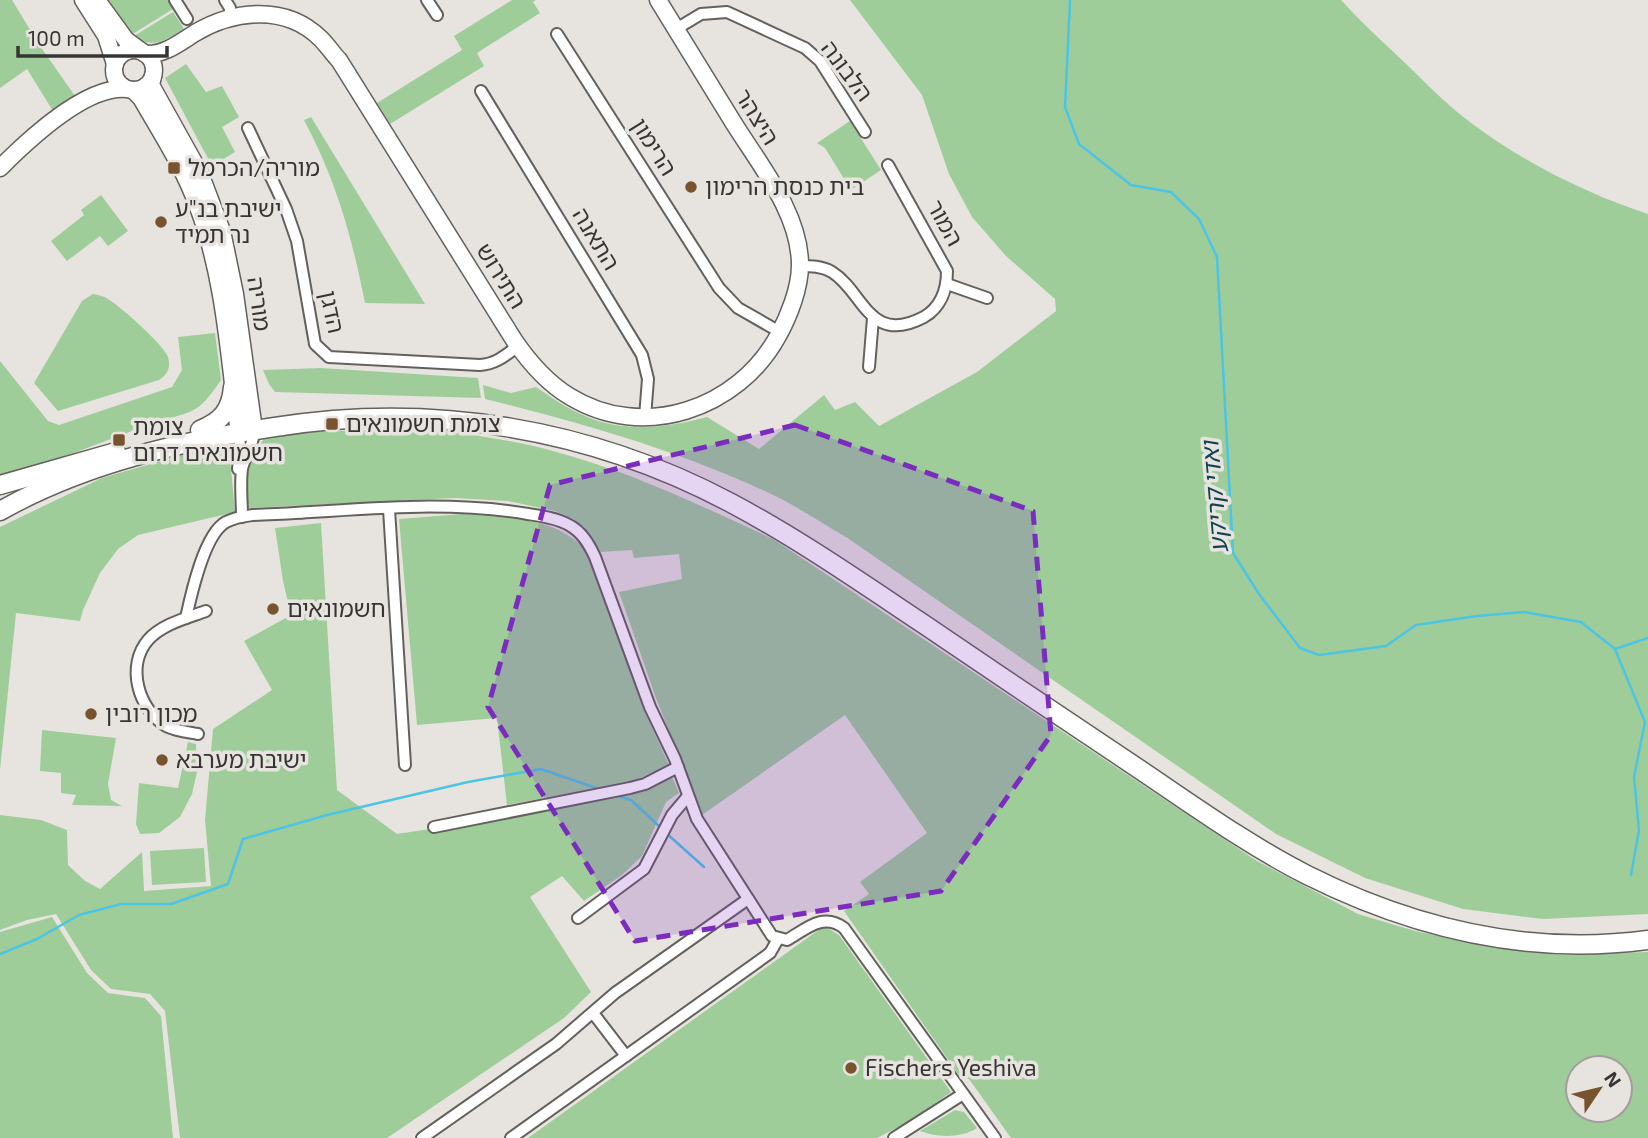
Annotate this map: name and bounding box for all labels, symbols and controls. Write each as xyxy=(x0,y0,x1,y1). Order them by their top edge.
scale bar xyxy=(18,14,166,58)
text: 100 m xyxy=(28,25,85,50)
street label: הלבונה xyxy=(816,35,880,106)
street label: היצהר xyxy=(730,83,786,150)
street label: הרימון xyxy=(626,112,683,180)
place label: מוריה/הכרמל xyxy=(188,153,320,181)
marker: מוריה/הכרמל xyxy=(166,160,182,176)
place label: בית כנסת הרימון xyxy=(705,172,864,200)
marker: בית כנסת הרימון xyxy=(683,179,699,195)
place label: ישיבת בנ"ע נר תמיד xyxy=(175,194,282,248)
street label: המור xyxy=(922,195,970,250)
street label: התאנה xyxy=(567,202,626,275)
marker: ישיבת בנ"ע נר תמיד xyxy=(153,214,169,230)
street label: התירוש xyxy=(471,238,533,313)
street label: מוריה xyxy=(242,275,278,333)
street label: הדגן xyxy=(315,288,351,336)
place label: צומת חשמונאים xyxy=(346,409,501,437)
place label: צומת חשמונאים דרום xyxy=(133,412,283,466)
marker: צומת חשמונאים xyxy=(324,416,340,432)
marker: צומת חשמונאים דרום xyxy=(111,432,127,448)
water label: ואדי קריקע xyxy=(1194,438,1233,554)
place label: חשמונאים xyxy=(287,594,386,622)
marker: חשמונאים xyxy=(265,601,281,617)
place label: מכון רובין xyxy=(105,699,198,727)
marker: מכון רובין xyxy=(83,706,99,722)
place label: ישיבת מערבא xyxy=(176,745,307,773)
marker: ישיבת מערבא xyxy=(154,752,170,768)
place label: Fischers Yeshiva xyxy=(865,1053,1037,1081)
north arrow xyxy=(1564,1054,1634,1124)
marker: Fischers Yeshiva xyxy=(843,1060,859,1076)
text: N xyxy=(1600,1067,1627,1091)

